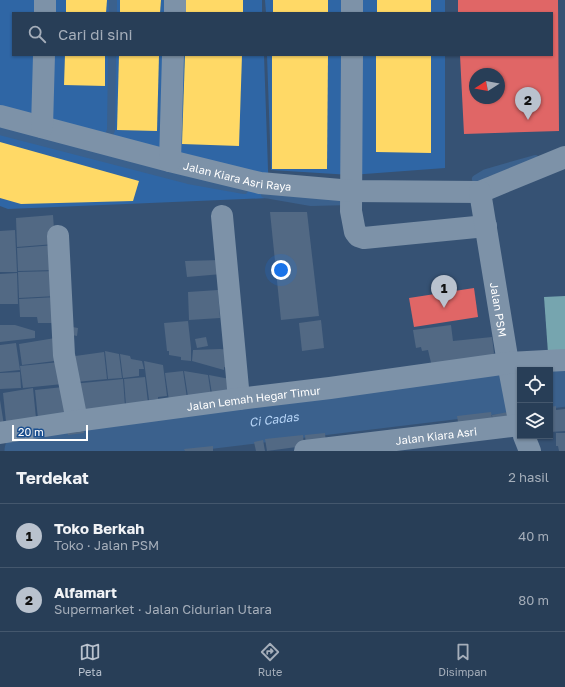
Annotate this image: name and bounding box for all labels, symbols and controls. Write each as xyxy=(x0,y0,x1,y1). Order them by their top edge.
search box xyxy=(12,12,553,56)
icon: search xyxy=(26,23,48,45)
text: Cari di sini xyxy=(58,25,133,43)
north arrow xyxy=(469,68,505,104)
pin: 2 xyxy=(515,87,541,120)
street label: Jalan Kiara Asri Raya xyxy=(182,158,292,192)
your location xyxy=(271,260,291,280)
pin: 1 xyxy=(431,275,457,308)
street label: Jalan PSM xyxy=(488,281,510,338)
map controls xyxy=(517,367,553,439)
button: locate xyxy=(517,367,553,403)
street label: Jalan Lemah Hegar Timur xyxy=(186,383,322,413)
button: layers xyxy=(517,403,553,439)
water label: Ci Cadas xyxy=(248,408,300,429)
scale bar xyxy=(12,423,88,442)
street label: Jalan Kiara Asri xyxy=(395,424,478,447)
text: 20 m xyxy=(18,425,44,438)
text: Terdekat xyxy=(16,467,89,488)
text: 2 hasil xyxy=(508,469,549,485)
text: Toko Berkah xyxy=(54,519,144,537)
text: 1 xyxy=(26,528,32,544)
text: 40 m xyxy=(518,528,549,544)
text: Toko · Jalan PSM xyxy=(54,537,159,553)
text: Alfamart xyxy=(54,583,117,601)
text: 2 xyxy=(25,592,33,608)
text: 80 m xyxy=(518,592,549,608)
text: Supermarket · Jalan Cidurian Utara xyxy=(54,601,272,617)
tab: Peta xyxy=(78,641,102,678)
tab: Rute xyxy=(258,641,282,678)
tab: Disimpan xyxy=(438,641,487,678)

